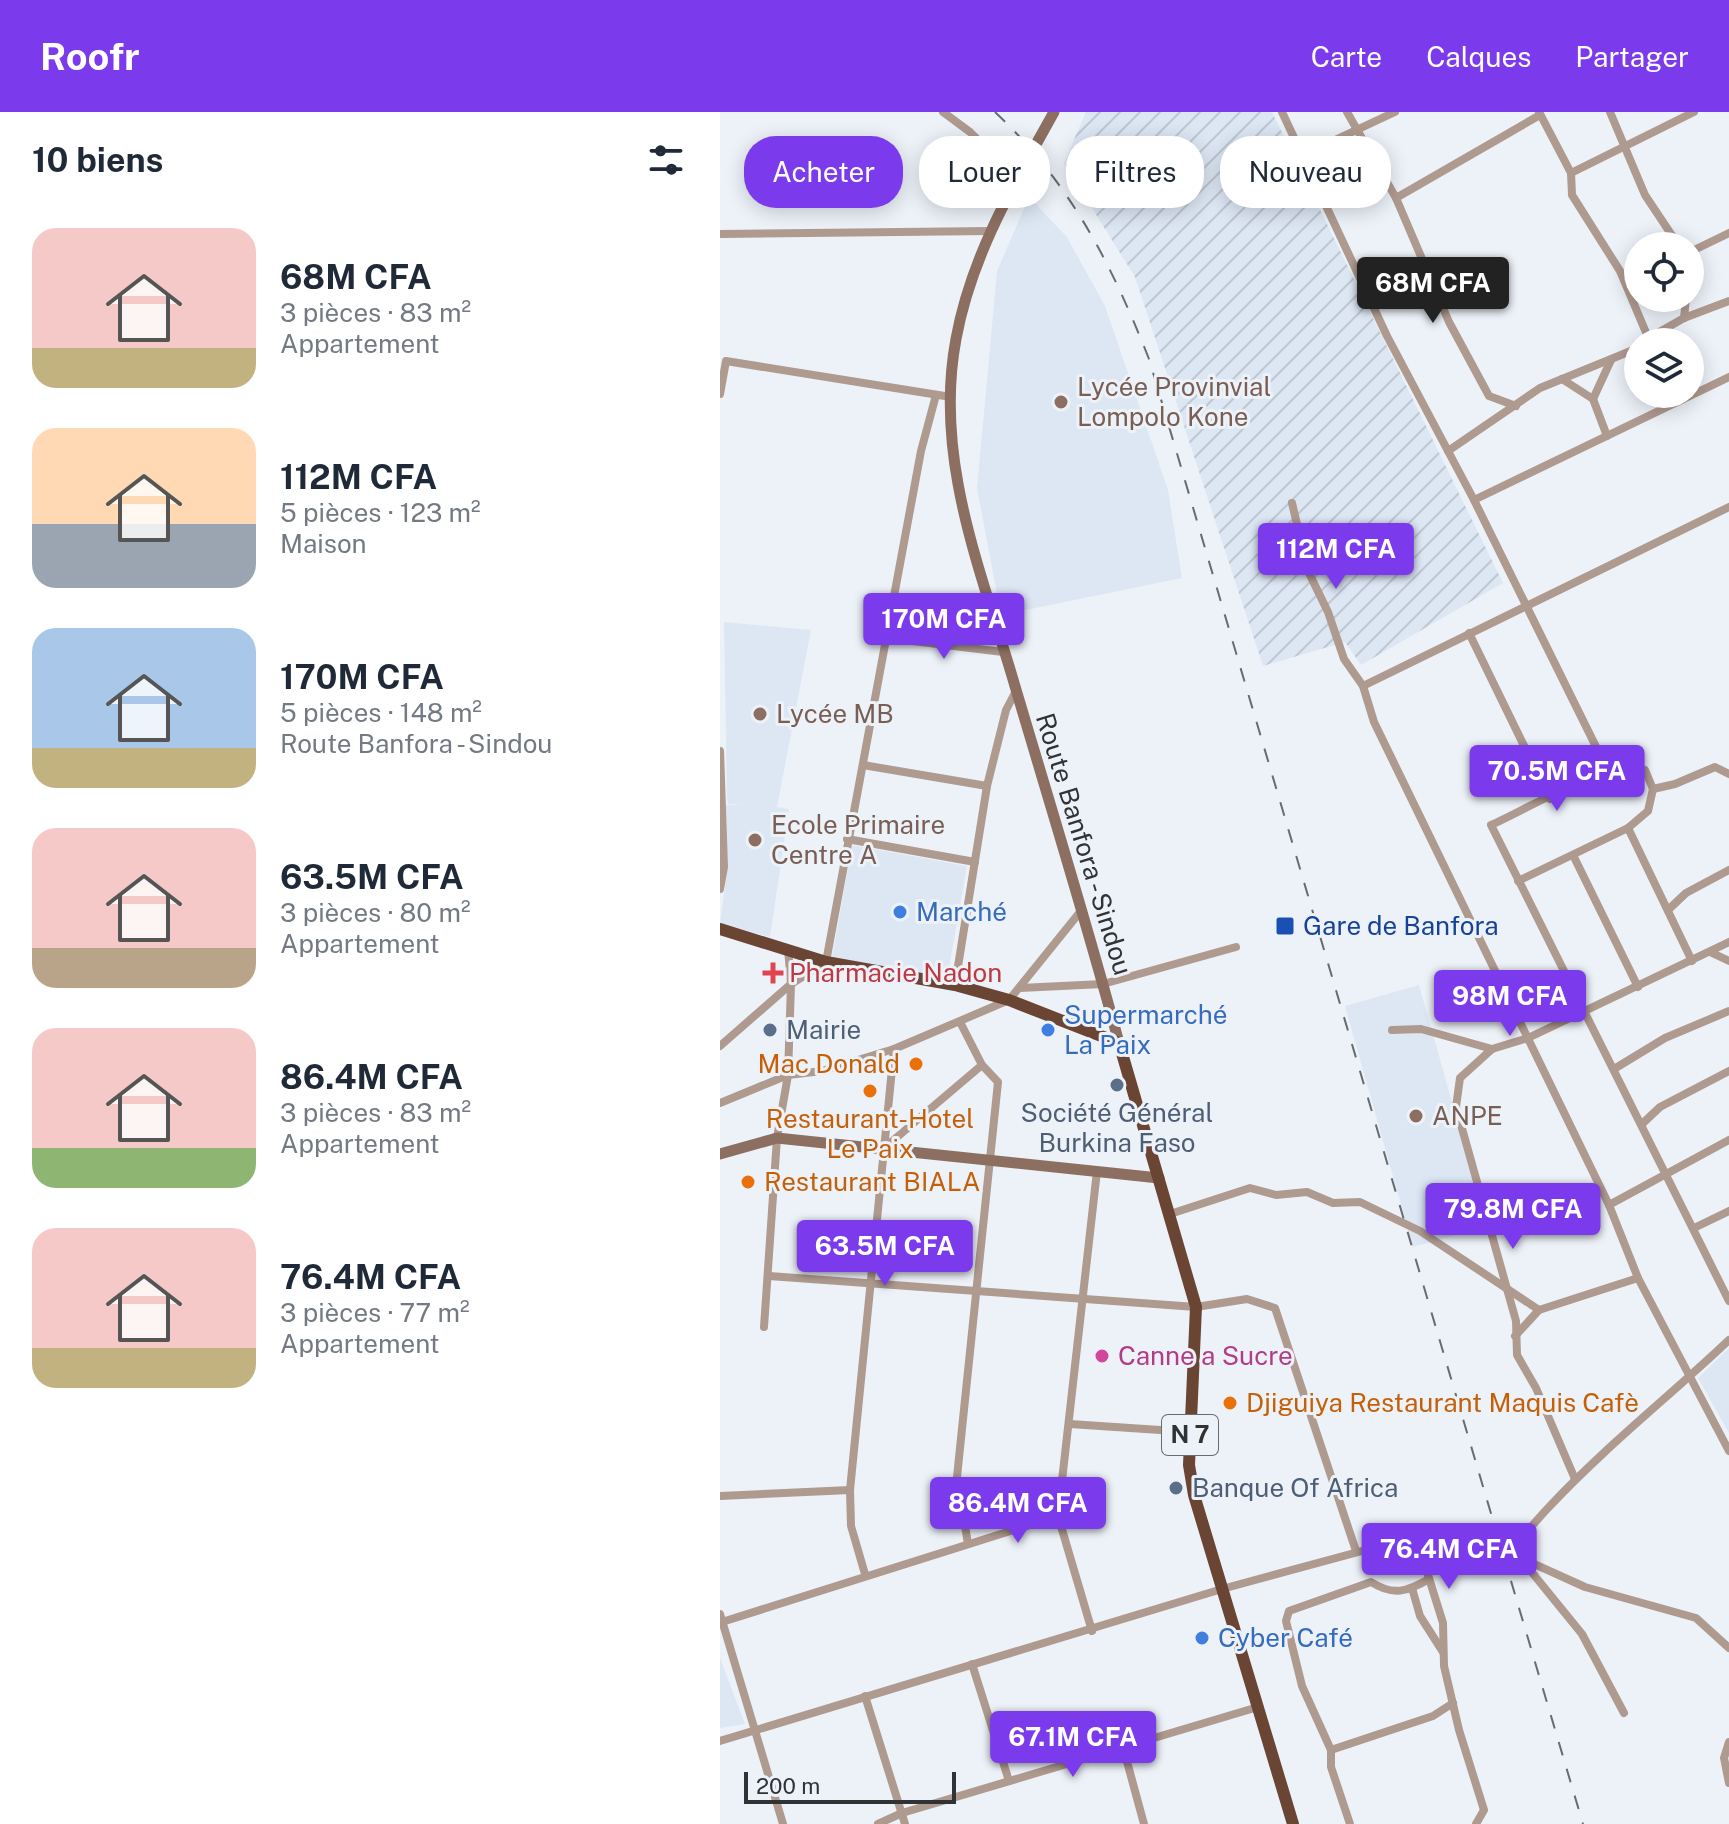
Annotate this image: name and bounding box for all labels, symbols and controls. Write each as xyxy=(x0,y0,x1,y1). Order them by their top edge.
text: Roofr xyxy=(40,34,140,79)
text: Carte xyxy=(1311,40,1382,73)
text: Calques xyxy=(1426,40,1531,73)
text: Partager xyxy=(1575,40,1689,73)
chip: Acheter xyxy=(744,136,903,208)
chip: Louer xyxy=(919,136,1050,208)
chip: Filtres xyxy=(1066,136,1204,208)
chip: Nouveau xyxy=(1220,136,1391,208)
icon: filters xyxy=(644,138,688,182)
text: 10 biens xyxy=(32,140,163,180)
map controls xyxy=(1624,232,1704,408)
button: locate xyxy=(1624,232,1704,312)
text: 68M CFA xyxy=(280,257,432,297)
pin: 68M CFA xyxy=(1359,257,1507,325)
icon: home xyxy=(96,260,192,356)
text: 68M CFA xyxy=(1375,267,1491,298)
text: 3 pièces · 83 m² xyxy=(280,297,471,328)
text: Appartement xyxy=(280,328,440,359)
button: layers xyxy=(1624,328,1704,408)
place label: Lycée Provinvial Lompolo Kone xyxy=(1077,371,1271,432)
marker: Lycée Provinvial Lompolo Kone xyxy=(1052,393,1070,411)
text: 112M CFA xyxy=(280,457,437,497)
icon: home xyxy=(96,460,192,556)
text: 5 pièces · 123 m² xyxy=(280,497,481,528)
pin: 112M CFA xyxy=(1253,523,1419,591)
text: Maison xyxy=(280,528,367,559)
text: 112M CFA xyxy=(1276,533,1396,564)
pin: 170M CFA xyxy=(861,593,1027,661)
text: 170M CFA xyxy=(881,603,1007,634)
text: 170M CFA xyxy=(280,657,444,697)
icon: home xyxy=(96,660,192,756)
text: 5 pièces · 148 m² xyxy=(280,697,482,728)
place label: Lycée MB xyxy=(776,698,894,729)
marker: Lycée MB xyxy=(751,705,769,723)
street label: Route Banfora - Sindou xyxy=(1030,709,1139,979)
text: Route Banfora - Sindou xyxy=(280,728,552,759)
pin: 70.5M CFA xyxy=(1465,745,1649,813)
text: 70.5M CFA xyxy=(1488,755,1626,786)
place label: Ecole Primaire Centre A xyxy=(771,809,945,870)
marker: Ecole Primaire Centre A xyxy=(746,831,764,849)
text: 63.5M CFA xyxy=(280,857,464,897)
icon: home xyxy=(96,860,192,956)
place label: Marché xyxy=(916,896,1007,927)
text: 3 pièces · 80 m² xyxy=(280,897,470,928)
marker: Marché xyxy=(891,903,909,921)
place label: Gare de Banfora xyxy=(1303,910,1499,941)
marker: Gare de Banfora xyxy=(1274,915,1296,937)
text: Appartement xyxy=(280,928,440,959)
place label: Pharmacie Nadon xyxy=(789,957,1002,988)
marker: Pharmacie Nadon xyxy=(764,964,782,982)
pin: 98M CFA xyxy=(1436,970,1584,1038)
text: 98M CFA xyxy=(1452,980,1568,1011)
place label: Supermarché La Paix xyxy=(1064,999,1228,1060)
place label: Mairie xyxy=(786,1014,861,1045)
marker: Mairie xyxy=(761,1021,779,1039)
marker: Supermarché La Paix xyxy=(1039,1021,1057,1039)
place label: Mac Donald xyxy=(758,1048,900,1079)
marker: Mac Donald xyxy=(907,1055,925,1073)
text: 86.4M CFA xyxy=(280,1057,463,1097)
icon: home xyxy=(96,1060,192,1156)
marker: Société Général Burkina Faso xyxy=(1108,1076,1126,1094)
marker: Restaurant-Hotel Le Paix xyxy=(861,1082,879,1100)
text: 3 pièces · 83 m² xyxy=(280,1097,471,1128)
place label: Société Général Burkina Faso xyxy=(1021,1097,1213,1158)
place label: ANPE xyxy=(1432,1100,1503,1131)
place label: Restaurant-Hotel Le Paix xyxy=(766,1103,974,1164)
marker: ANPE xyxy=(1407,1107,1425,1125)
text: Appartement xyxy=(280,1128,440,1159)
place label: Restaurant BIALA xyxy=(764,1166,981,1197)
marker: Restaurant BIALA xyxy=(739,1173,757,1191)
pin: 79.8M CFA xyxy=(1421,1183,1605,1251)
text: 79.8M CFA xyxy=(1443,1193,1583,1224)
pin: 63.5M CFA xyxy=(793,1220,977,1288)
text: 63.5M CFA xyxy=(815,1230,955,1261)
text: 76.4M CFA xyxy=(280,1257,461,1297)
icon: home xyxy=(96,1260,192,1356)
text: 3 pièces · 77 m² xyxy=(280,1297,469,1328)
text: Appartement xyxy=(280,1328,440,1359)
place label: Canne a Sucre xyxy=(1118,1340,1293,1371)
marker: Canne a Sucre xyxy=(1093,1347,1111,1365)
place label: Djiguiya Restaurant Maquis Cafè xyxy=(1246,1387,1639,1418)
marker: Djiguiya Restaurant Maquis Cafè xyxy=(1221,1394,1239,1412)
road number: N 7 xyxy=(1162,1415,1218,1455)
place label: Banque Of Africa xyxy=(1192,1472,1398,1503)
pin: 86.4M CFA xyxy=(926,1477,1110,1545)
marker: Banque Of Africa xyxy=(1167,1479,1185,1497)
text: 86.4M CFA xyxy=(948,1487,1088,1518)
pin: 76.4M CFA xyxy=(1357,1523,1541,1591)
text: 76.4M CFA xyxy=(1380,1533,1518,1564)
place label: Cyber Café xyxy=(1218,1622,1353,1653)
marker: Cyber Café xyxy=(1193,1629,1211,1647)
pin: 67.1M CFA xyxy=(981,1711,1165,1779)
text: 67.1M CFA xyxy=(1008,1721,1138,1752)
scale bar xyxy=(744,1768,956,1804)
text: 200 m xyxy=(756,1773,820,1799)

